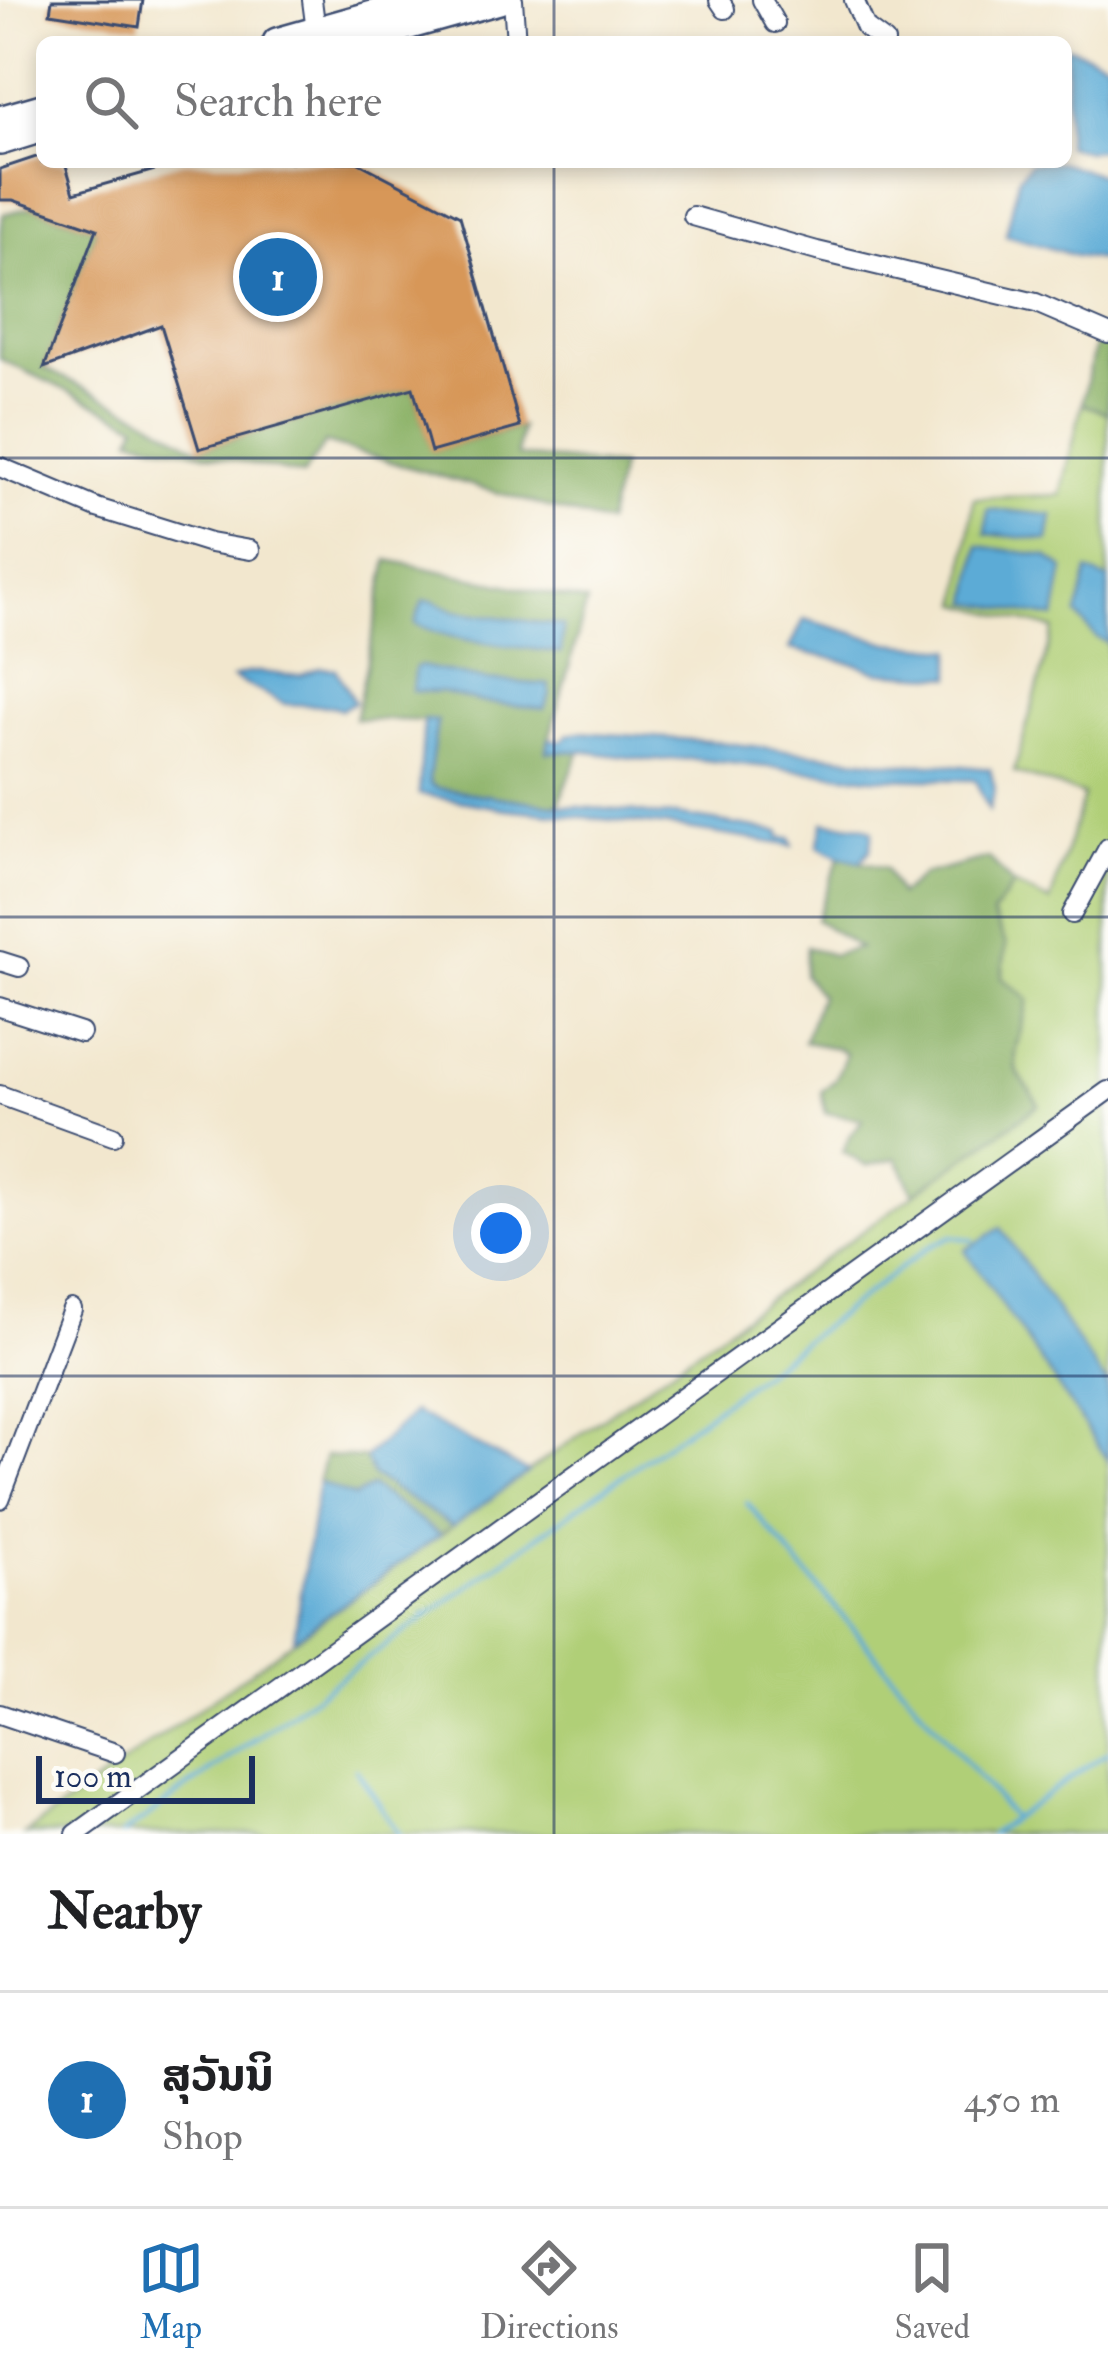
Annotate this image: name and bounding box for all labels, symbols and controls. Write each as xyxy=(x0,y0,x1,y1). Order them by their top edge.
search box xyxy=(36,36,1072,168)
icon: search xyxy=(78,69,144,135)
text: Search here xyxy=(174,74,382,130)
pin: 1 xyxy=(239,232,317,322)
your location xyxy=(471,1203,531,1263)
scale bar xyxy=(36,1750,255,1803)
text: 100 m xyxy=(54,1756,132,1797)
text: Nearby xyxy=(48,1880,201,1944)
text: ສຸວັນນິ xyxy=(162,2049,273,2105)
text: 1 xyxy=(80,2075,94,2124)
text: 450 m xyxy=(964,2075,1060,2124)
text: Shop xyxy=(162,2112,243,2161)
tab: Map xyxy=(138,2235,204,2348)
tab: Directions xyxy=(480,2235,619,2348)
tab: Saved xyxy=(895,2235,970,2348)

